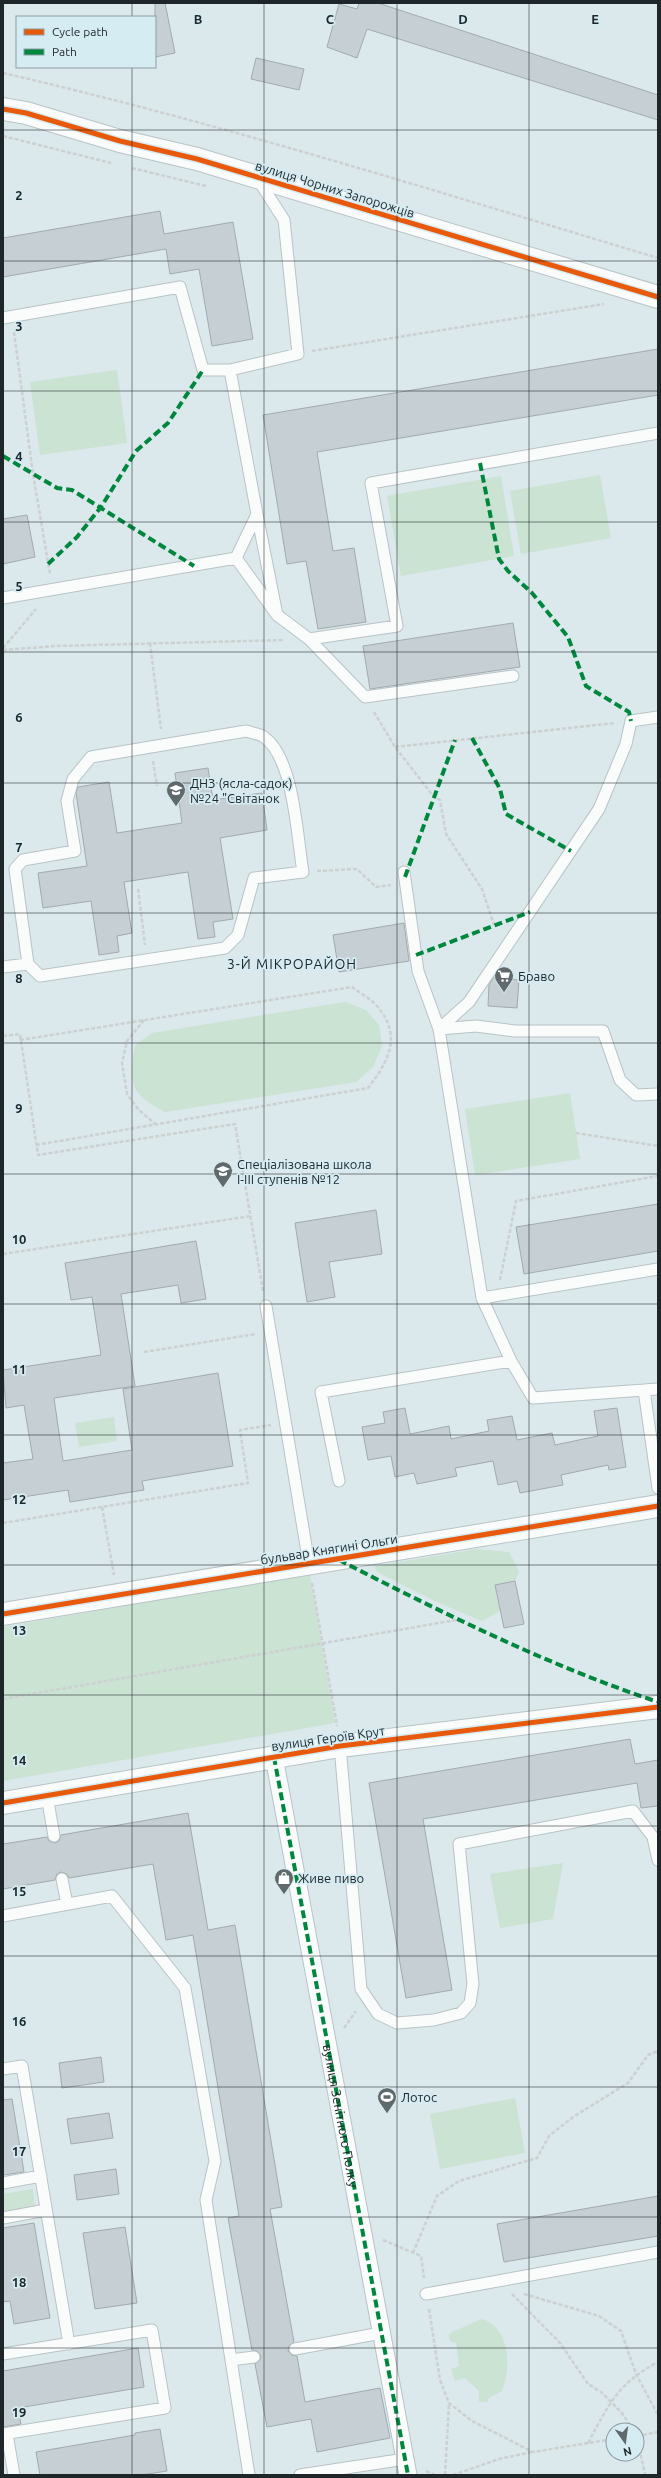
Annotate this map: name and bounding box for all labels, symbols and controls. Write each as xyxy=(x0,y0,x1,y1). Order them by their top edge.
text: B xyxy=(194,12,203,26)
text: C xyxy=(326,12,335,26)
text: D xyxy=(458,12,468,26)
text: E xyxy=(591,12,599,26)
legend xyxy=(16,16,156,68)
text: Cycle path xyxy=(52,25,108,38)
text: Path xyxy=(52,45,77,58)
street label: вулиця Чорних Запорожців xyxy=(254,158,416,220)
text: 2 xyxy=(15,188,23,202)
text: 3 xyxy=(15,319,23,333)
text: 4 xyxy=(15,449,23,463)
text: 5 xyxy=(15,579,23,593)
text: 6 xyxy=(15,710,23,724)
place label: ДНЗ (ясла-садок) №24 "Світанок xyxy=(190,776,293,805)
school or university icon: ДНЗ (ясла-садок) №24 "Світанок xyxy=(165,779,187,807)
text: 7 xyxy=(15,840,23,854)
district label: 3-Й МІКРОРАЙОН xyxy=(227,955,357,972)
supermarket icon: Браво xyxy=(493,965,515,993)
place label: Браво xyxy=(518,969,555,983)
text: 8 xyxy=(15,971,23,985)
text: 9 xyxy=(15,1101,23,1115)
place label: Спеціалізована школа І-ІІІ ступенів №12 xyxy=(237,1157,372,1186)
school or university icon: Спеціалізована школа І-ІІІ ступенів №12 xyxy=(212,1160,234,1188)
text: 10 xyxy=(12,1232,26,1246)
text: 11 xyxy=(12,1362,26,1376)
text: 12 xyxy=(12,1492,26,1506)
street label: бульвар Княгині Ольги xyxy=(259,1531,399,1567)
text: 13 xyxy=(12,1623,26,1637)
street label: вулиця Героїв Крут xyxy=(270,1723,386,1753)
text: 14 xyxy=(12,1753,26,1767)
shop icon: Живе пиво xyxy=(273,1867,295,1895)
place label: Живе пиво xyxy=(298,1871,364,1885)
text: 15 xyxy=(12,1884,26,1898)
text: 16 xyxy=(12,2014,26,2028)
street label: вулиця Зенітного Полку xyxy=(321,2043,361,2189)
sports icon: Лотос xyxy=(376,2086,398,2114)
place label: Лотос xyxy=(401,2090,437,2104)
text: 17 xyxy=(12,2144,26,2158)
text: 18 xyxy=(12,2275,26,2289)
text: 19 xyxy=(12,2405,26,2419)
north arrow xyxy=(605,2422,645,2462)
text: N xyxy=(622,2445,633,2459)

